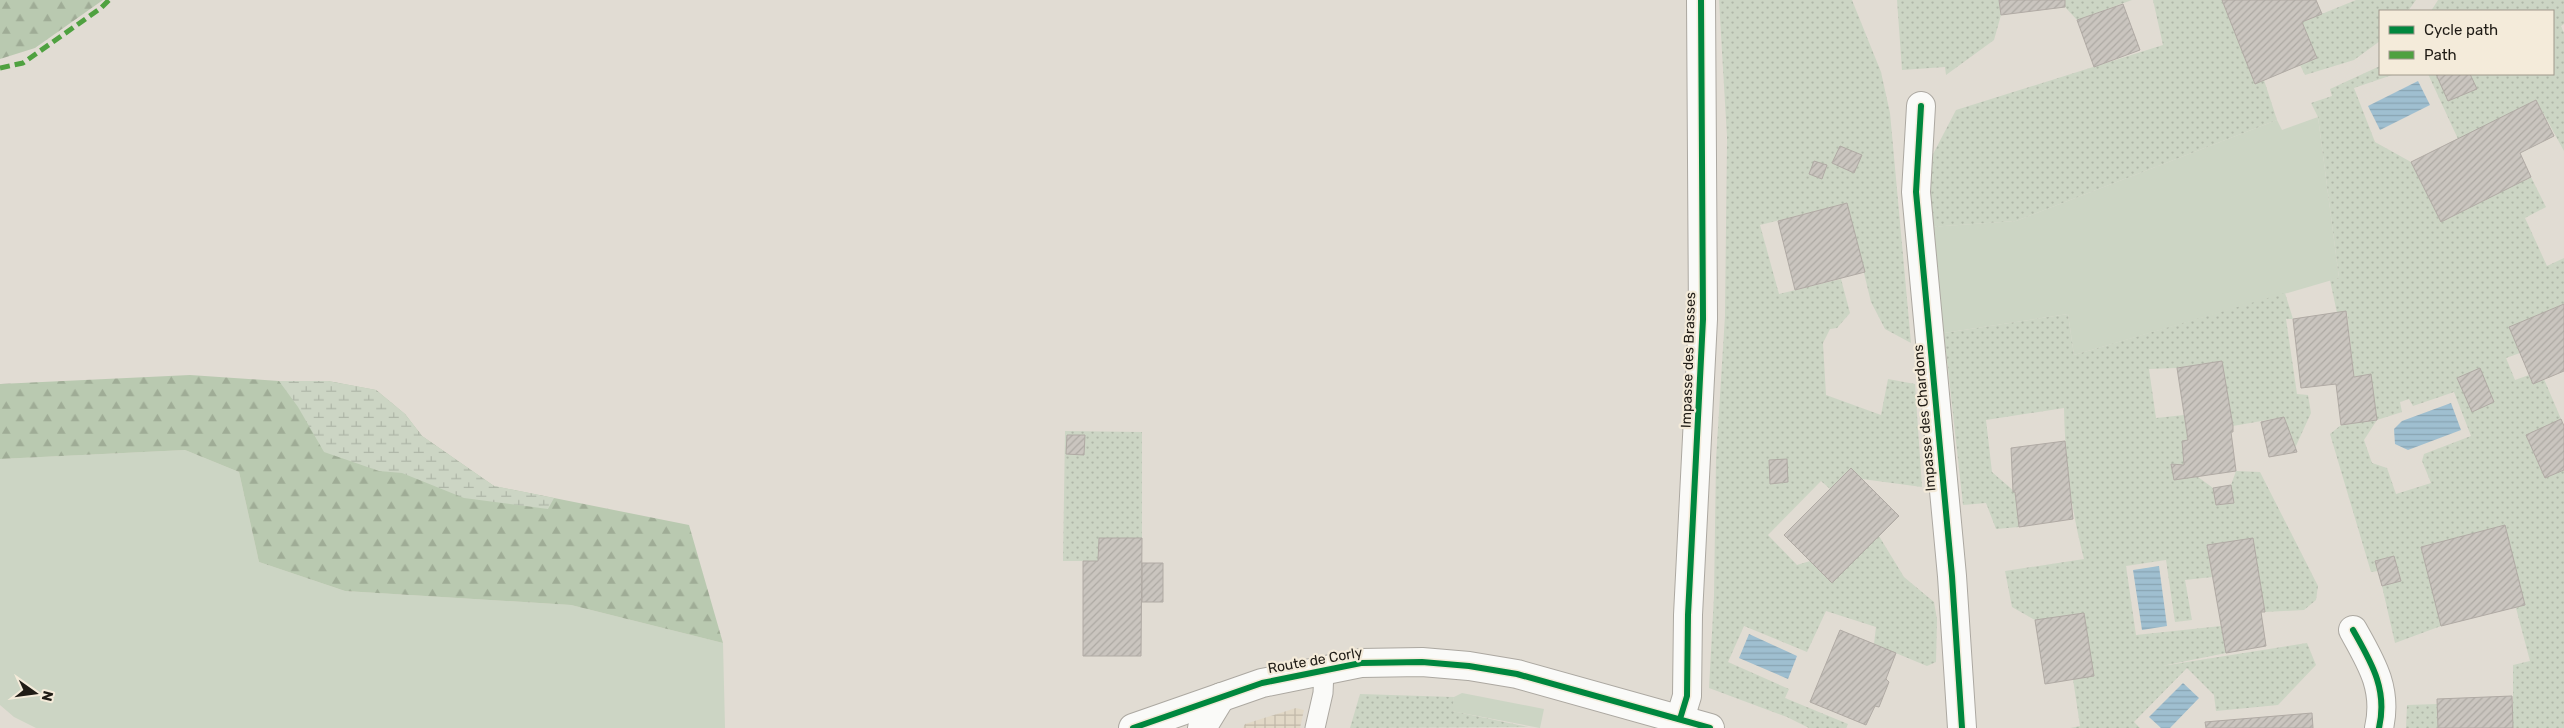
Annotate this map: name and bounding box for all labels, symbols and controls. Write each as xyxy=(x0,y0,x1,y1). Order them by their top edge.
legend xyxy=(2379,10,2554,75)
text: Cycle path xyxy=(2424,21,2498,39)
text: Path xyxy=(2424,46,2457,64)
street label: Impasse des Brasses xyxy=(1678,292,1699,428)
street label: Impasse des Chardons xyxy=(1910,344,1939,492)
street label: Route de Corly xyxy=(1266,644,1364,677)
north arrow xyxy=(10,668,60,718)
text: N xyxy=(38,689,57,703)

